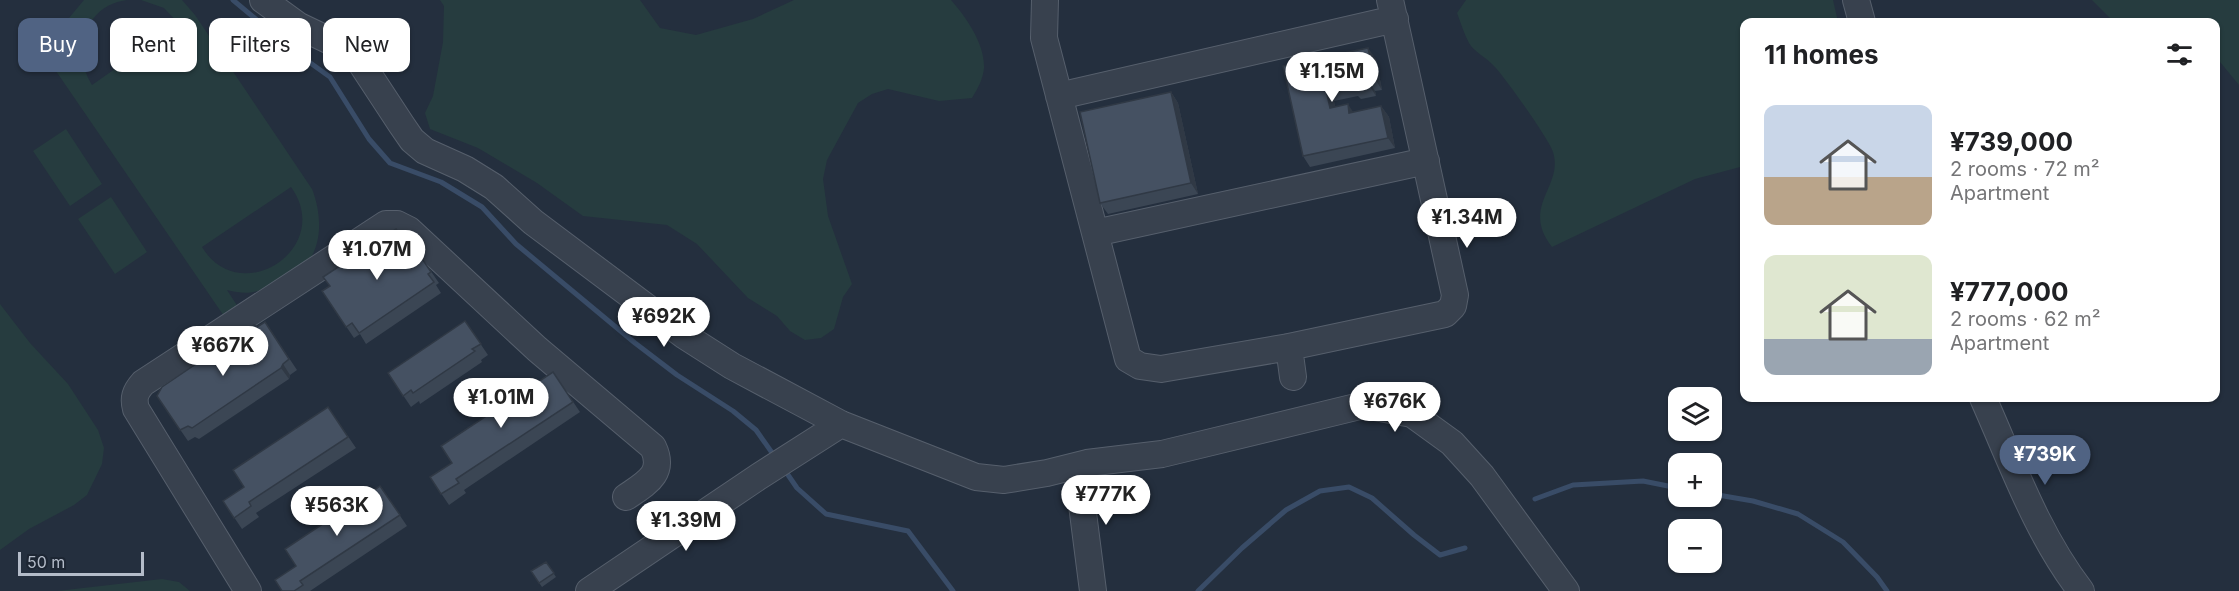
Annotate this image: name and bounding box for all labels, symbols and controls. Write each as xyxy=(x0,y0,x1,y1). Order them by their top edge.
chip: Buy xyxy=(18,18,98,72)
chip: Rent xyxy=(110,18,197,72)
chip: Filters xyxy=(209,18,311,72)
chip: New xyxy=(323,18,410,72)
icon: filters xyxy=(2163,38,2196,71)
text: 11 homes xyxy=(1764,39,1879,70)
pin: ¥1.15M xyxy=(1283,52,1381,103)
text: ¥1.15M xyxy=(1300,59,1364,83)
text: ¥739,000 xyxy=(1950,126,2073,157)
icon: home xyxy=(1812,129,1884,201)
text: 2 rooms · 72 m² xyxy=(1950,157,2100,181)
text: Apartment xyxy=(1950,181,2049,205)
pin: ¥1.34M xyxy=(1418,198,1516,249)
text: ¥1.34M xyxy=(1431,205,1503,229)
pin: ¥1.07M xyxy=(328,230,426,281)
text: ¥1.07M xyxy=(342,237,412,261)
text: ¥777,000 xyxy=(1950,276,2068,307)
icon: home xyxy=(1812,279,1884,351)
pin: ¥692K xyxy=(622,297,706,348)
text: ¥692K xyxy=(632,304,696,328)
text: 2 rooms · 62 m² xyxy=(1950,307,2101,331)
pin: ¥667K xyxy=(181,326,265,377)
text: Apartment xyxy=(1950,331,2049,355)
text: ¥667K xyxy=(191,333,255,357)
pin: ¥1.01M xyxy=(452,378,550,429)
pin: ¥676K xyxy=(1353,382,1437,433)
text: ¥1.01M xyxy=(468,385,534,409)
map controls xyxy=(1668,387,1722,573)
button: layers xyxy=(1668,387,1722,441)
text: ¥676K xyxy=(1363,389,1427,413)
pin: ¥739K xyxy=(2003,435,2087,486)
text: ¥739K xyxy=(2014,442,2077,466)
button: + xyxy=(1668,453,1722,507)
pin: ¥777K xyxy=(1064,475,1148,526)
text: ¥777K xyxy=(1075,482,1137,506)
pin: ¥563K xyxy=(295,486,379,537)
text: ¥563K xyxy=(305,493,369,517)
pin: ¥1.39M xyxy=(637,501,735,552)
text: ¥1.39M xyxy=(651,508,721,532)
button: − xyxy=(1668,519,1722,573)
scale bar xyxy=(18,549,144,576)
text: 50 m xyxy=(27,552,65,572)

